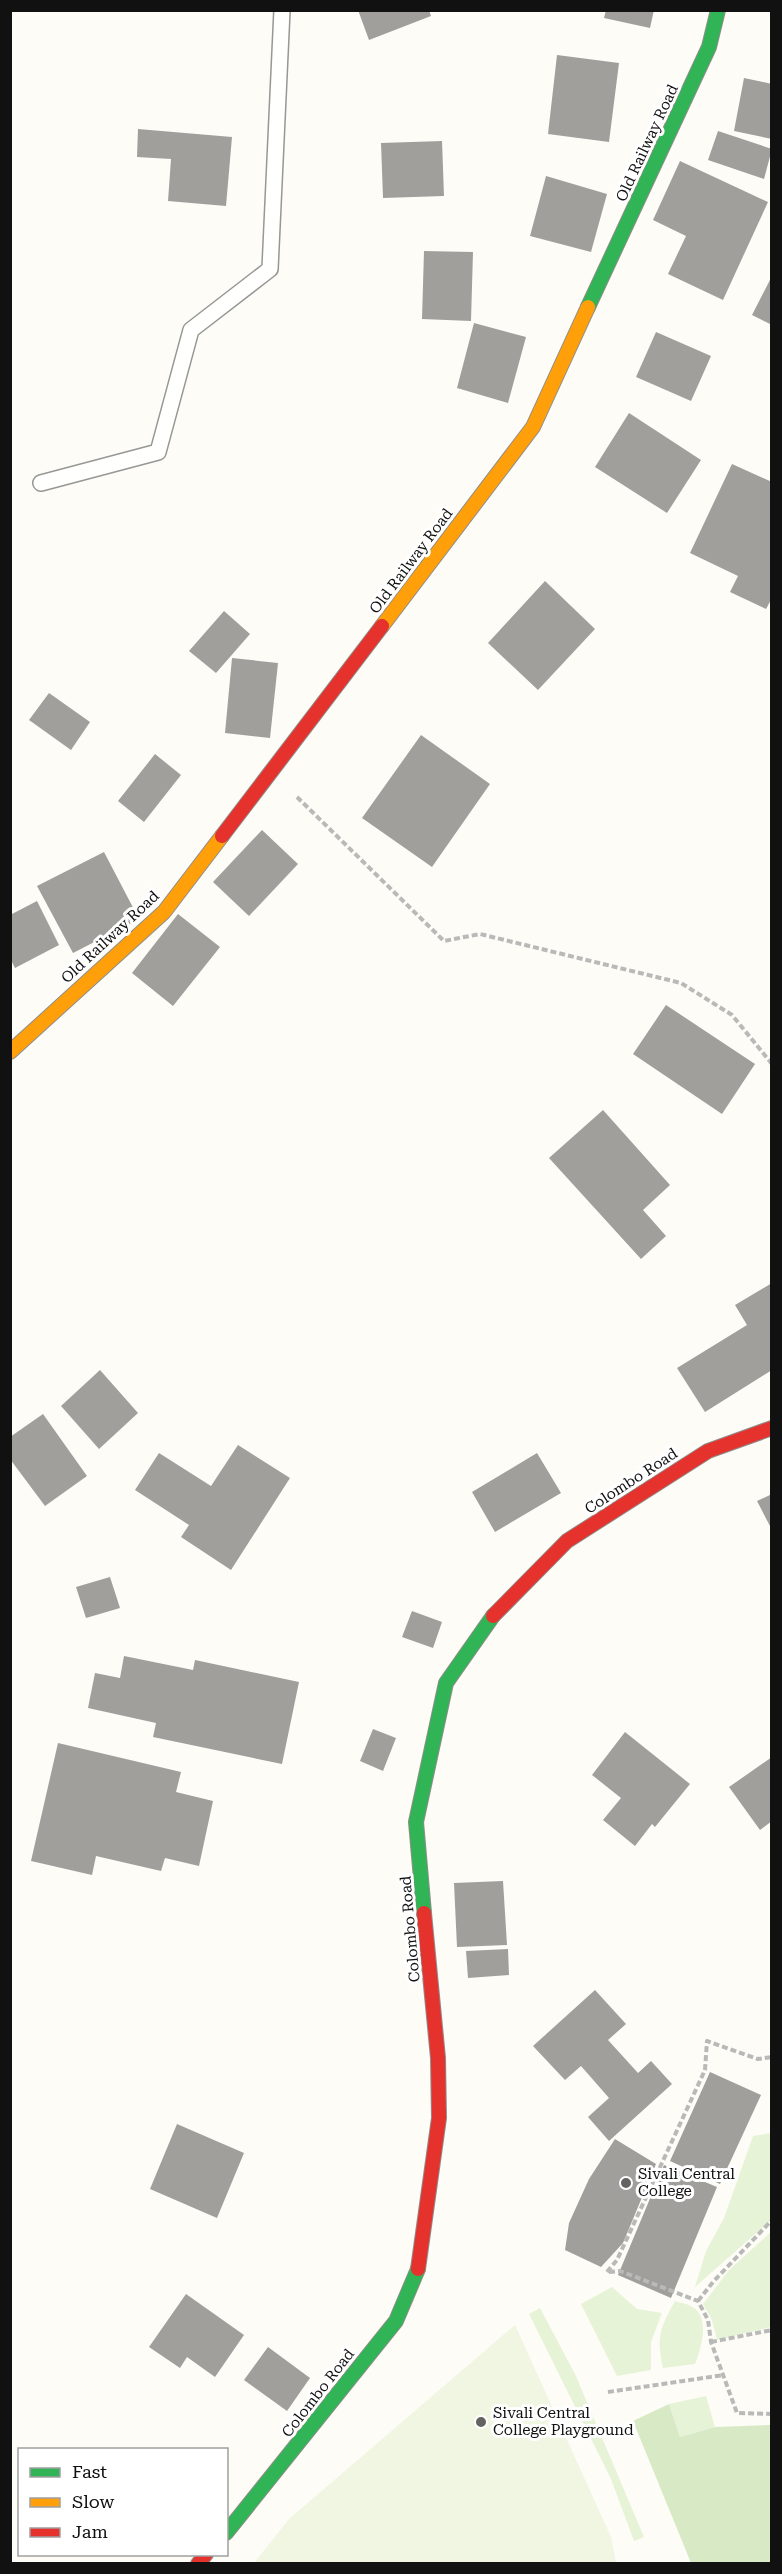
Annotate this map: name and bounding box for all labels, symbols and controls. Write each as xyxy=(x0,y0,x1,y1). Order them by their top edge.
street label: Old Railway Road xyxy=(612,81,682,204)
street label: Old Railway Road xyxy=(366,504,457,617)
street label: Old Railway Road xyxy=(57,887,163,987)
street label: Colombo Road xyxy=(581,1444,681,1518)
street label: Colombo Road xyxy=(396,1875,424,1983)
place label: Sivali Central College xyxy=(638,2165,735,2200)
marker: Sivali Central College xyxy=(619,2176,633,2190)
street label: Colombo Road xyxy=(278,2345,358,2441)
place label: Sivali Central College Playground xyxy=(493,2404,634,2439)
marker: Sivali Central College Playground xyxy=(474,2415,488,2429)
legend xyxy=(18,2448,228,2556)
text: Fast xyxy=(72,2461,107,2482)
text: Slow xyxy=(72,2491,114,2512)
text: Jam xyxy=(72,2521,108,2542)

